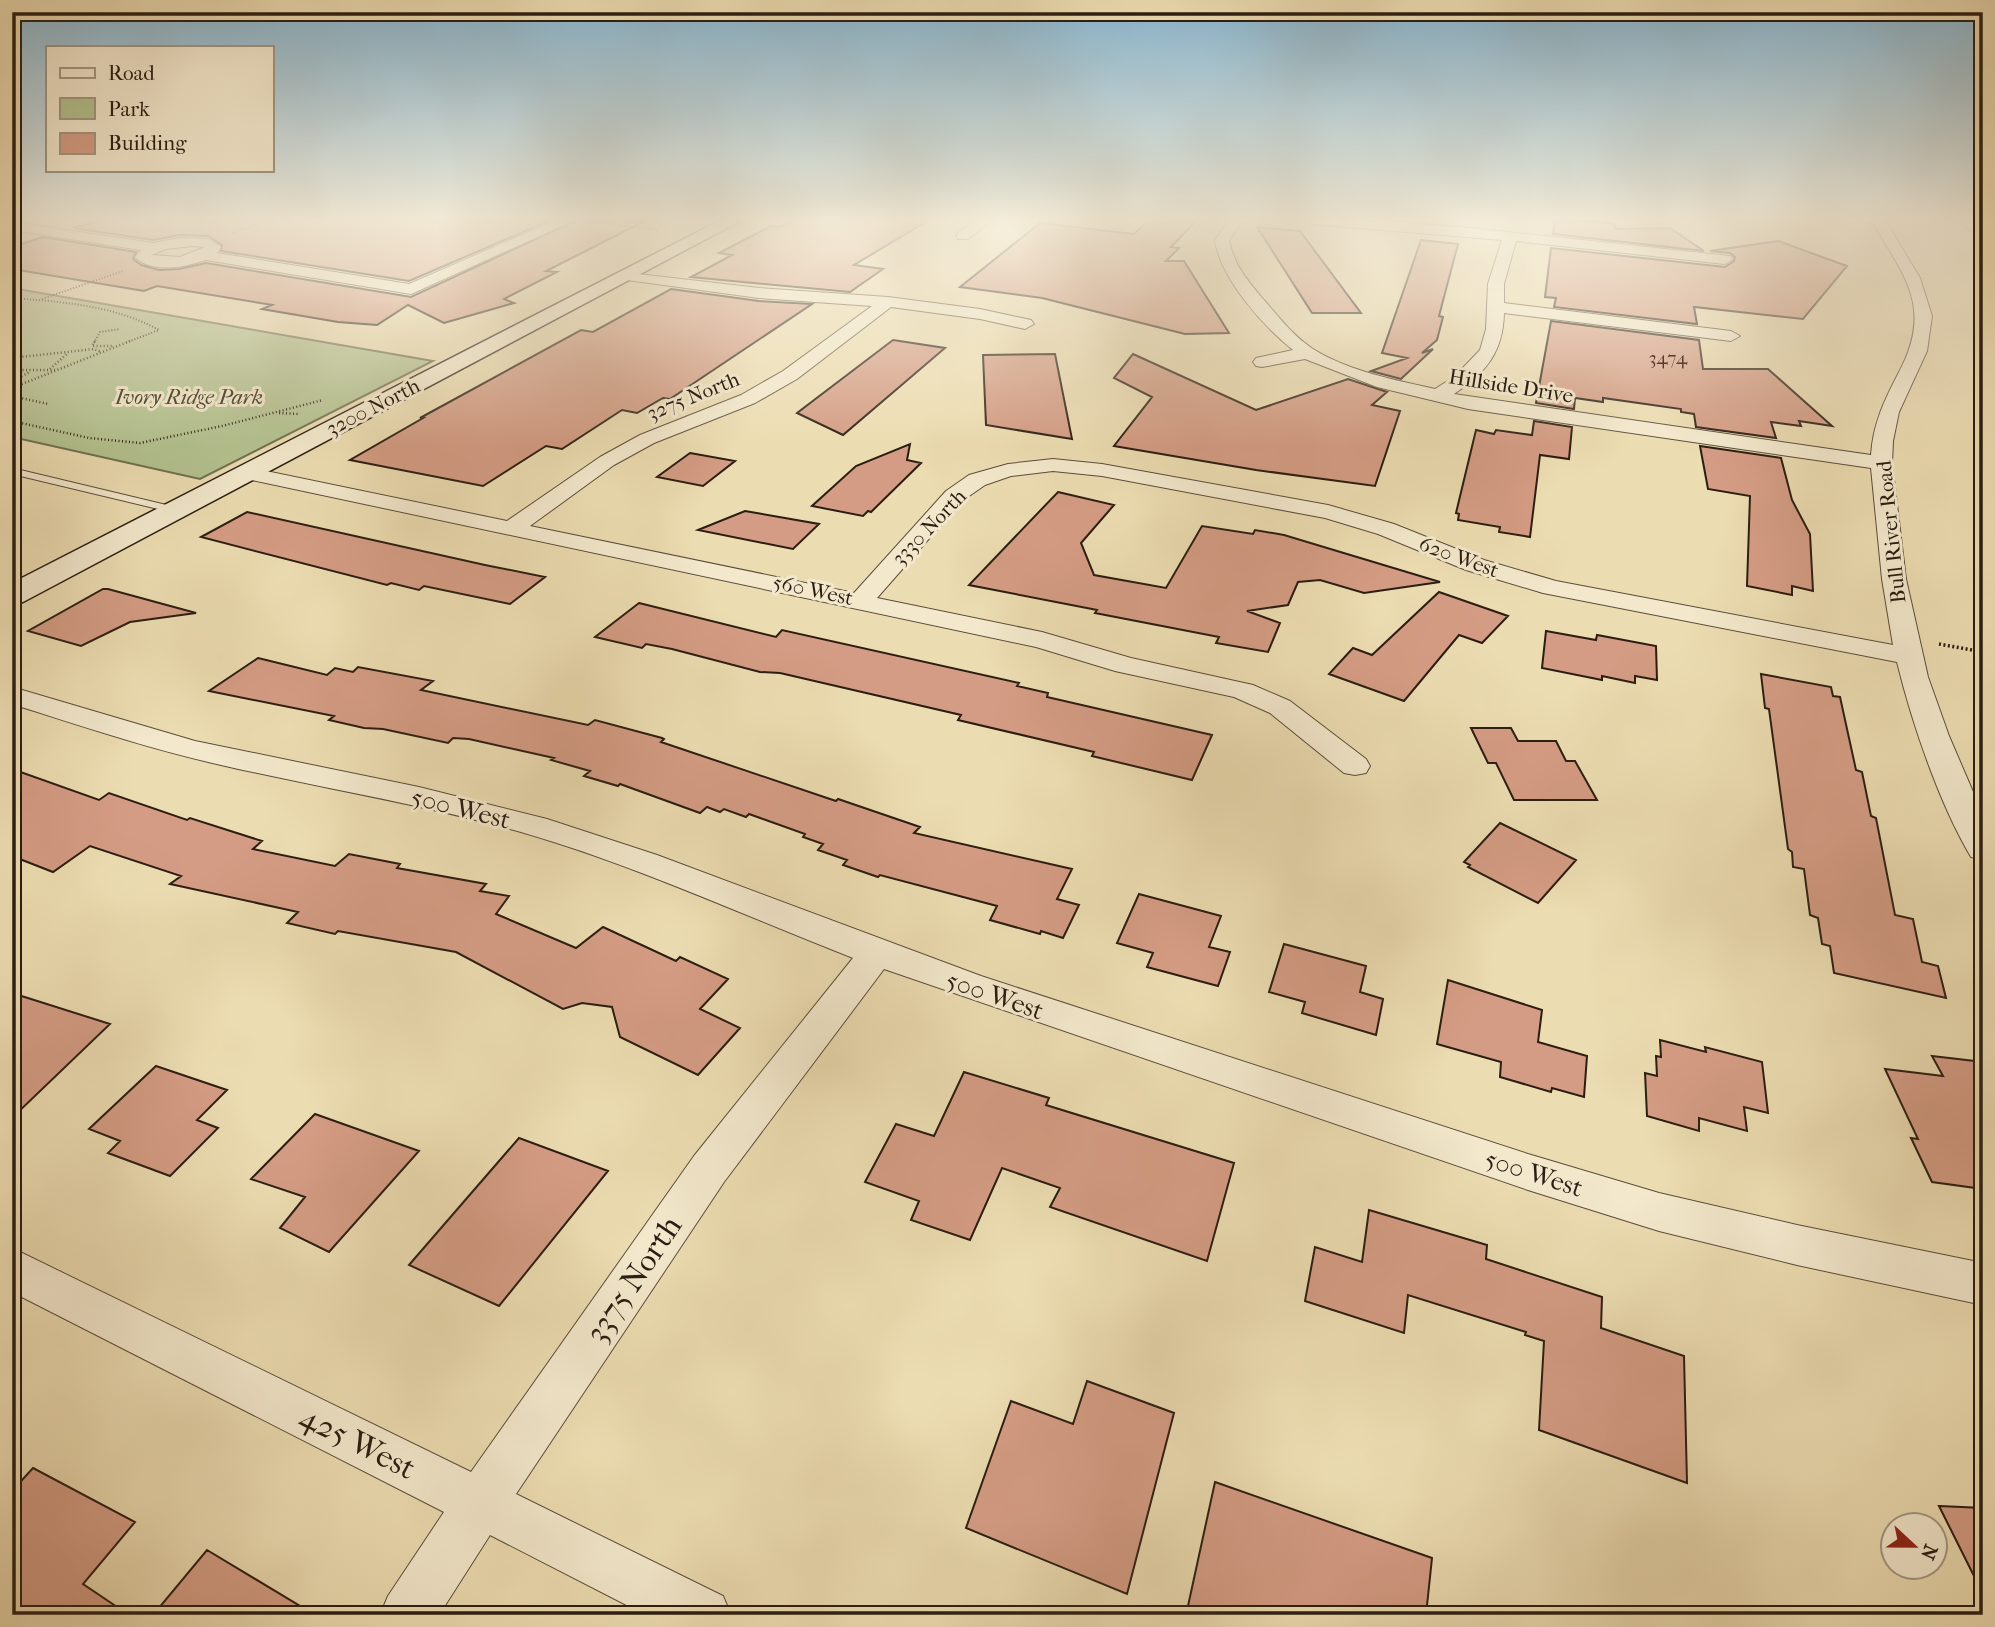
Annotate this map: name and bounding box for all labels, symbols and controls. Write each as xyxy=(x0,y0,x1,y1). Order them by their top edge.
legend xyxy=(46,46,273,172)
text: Road xyxy=(108,61,155,85)
text: Park xyxy=(108,97,150,121)
text: Building xyxy=(108,131,187,155)
house number: 3474 xyxy=(1649,347,1688,369)
street label: Hillside Drive xyxy=(1447,364,1575,408)
street label: 3275 North xyxy=(643,367,743,425)
street label: 3200 North xyxy=(322,373,424,441)
park label: Ivory Ridge Park xyxy=(114,385,263,409)
street label: Bull River Road xyxy=(1872,459,1910,605)
street label: 3330 North xyxy=(887,484,971,570)
street label: 620 West xyxy=(1416,532,1503,583)
street label: 560 West xyxy=(771,570,856,610)
street label: 500 West xyxy=(408,781,514,836)
street label: 500 West xyxy=(942,964,1048,1027)
street label: 500 West xyxy=(1481,1143,1587,1204)
street label: 3375 North xyxy=(577,1209,689,1350)
street label: 425 West xyxy=(294,1398,422,1487)
north arrow xyxy=(1880,1512,1950,1582)
text: N xyxy=(1916,1541,1942,1563)

